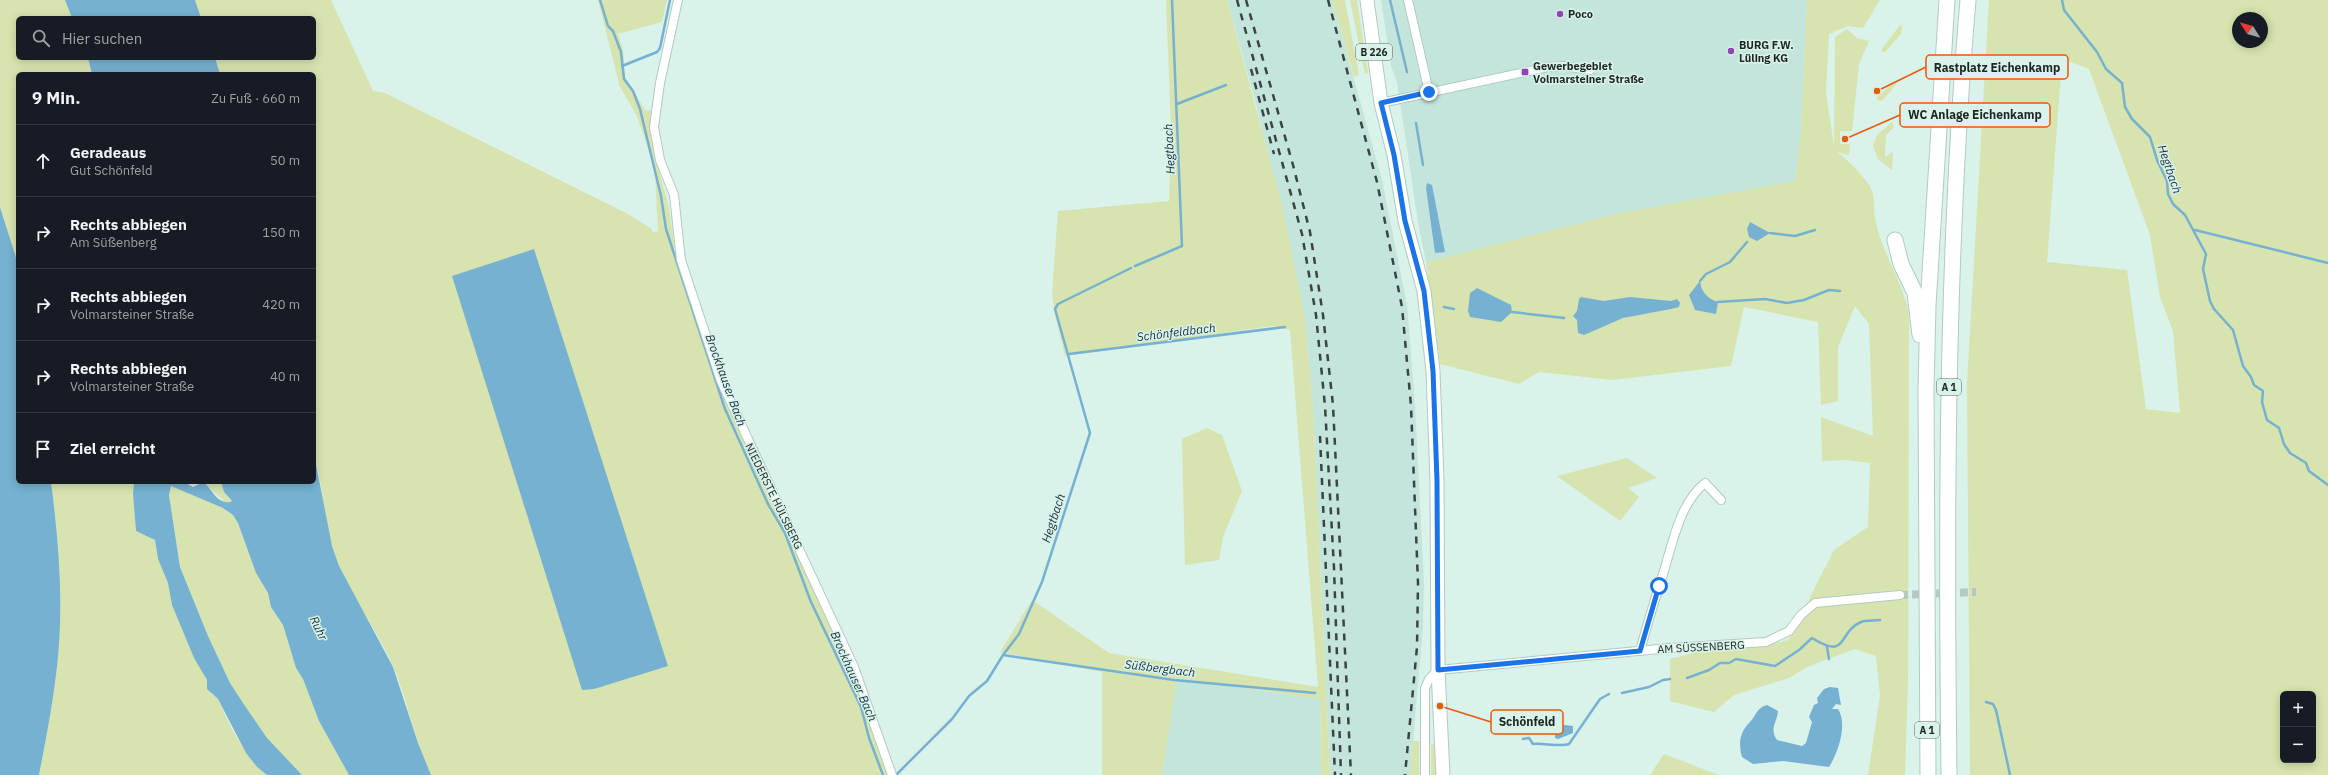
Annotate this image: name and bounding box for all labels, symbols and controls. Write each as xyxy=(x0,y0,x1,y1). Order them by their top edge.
place label: Poco xyxy=(1568,7,1593,21)
marker: Poco xyxy=(1555,9,1565,19)
north arrow xyxy=(2232,12,2268,48)
search box xyxy=(16,16,316,60)
icon: search xyxy=(30,27,52,49)
text: Hier suchen xyxy=(62,29,142,48)
place label: BURG F.W. Lüling KG xyxy=(1739,38,1794,65)
road number: B 226 xyxy=(1356,44,1392,60)
marker: BURG F.W. Lüling KG xyxy=(1726,46,1736,56)
callout: Rastplatz Eichenkamp xyxy=(1926,55,2068,79)
place label: Gewerbegebiet Volmarsteiner Straße xyxy=(1533,59,1644,86)
text: Rastplatz Eichenkamp xyxy=(1934,60,2060,75)
marker: Gewerbegebiet Volmarsteiner Straße xyxy=(1520,67,1530,77)
route end xyxy=(1420,83,1438,101)
text: 9 Min. xyxy=(32,87,80,109)
text: Zu Fuß · 660 m xyxy=(211,90,300,107)
callout: WC Anlage Eichenkamp xyxy=(1900,103,2050,127)
text: WC Anlage Eichenkamp xyxy=(1908,107,2042,122)
water label: Hegtbach xyxy=(1160,123,1178,175)
text: Geradeaus xyxy=(70,143,146,162)
water label: Hegtbach xyxy=(2155,143,2185,196)
icon: ahead xyxy=(32,150,54,172)
text: 50 m xyxy=(270,152,300,169)
text: Gut Schönfeld xyxy=(70,162,153,179)
text: Rechts abbiegen xyxy=(70,215,187,234)
icon: right xyxy=(32,222,54,244)
text: 150 m xyxy=(262,224,300,241)
text: Am Süßenberg xyxy=(70,234,157,251)
text: Rechts abbiegen xyxy=(70,287,187,306)
icon: right xyxy=(32,294,54,316)
text: 420 m xyxy=(262,296,300,313)
text: Volmarsteiner Straße xyxy=(70,306,194,323)
water label: Schönfeldbach xyxy=(1136,320,1217,344)
water label: Brockhauser Bach xyxy=(702,332,750,428)
text: Rechts abbiegen xyxy=(70,359,187,378)
icon: right xyxy=(32,366,54,388)
text: 40 m xyxy=(270,368,300,385)
text: Volmarsteiner Straße xyxy=(70,378,194,395)
road number: A 1 xyxy=(1937,379,1961,395)
icon: arrive xyxy=(32,438,54,460)
text: Ziel erreicht xyxy=(70,439,156,458)
street label: NIEDERSTE HÜLSBERG xyxy=(742,441,806,551)
water label: Hegtbach xyxy=(1038,491,1068,544)
route start xyxy=(1650,577,1668,595)
water label: Ruhr xyxy=(307,613,332,643)
water label: Brockhauser Bach xyxy=(827,629,881,724)
street label: AM SÜSSENBERG xyxy=(1657,638,1745,656)
water label: Süßbergbach xyxy=(1124,656,1196,680)
map controls xyxy=(2280,691,2316,763)
button: + xyxy=(2280,691,2316,727)
callout: Schönfeld xyxy=(1491,710,1563,734)
text: Schönfeld xyxy=(1499,714,1555,729)
road number: A 1 xyxy=(1915,722,1939,738)
button: − xyxy=(2280,727,2316,763)

